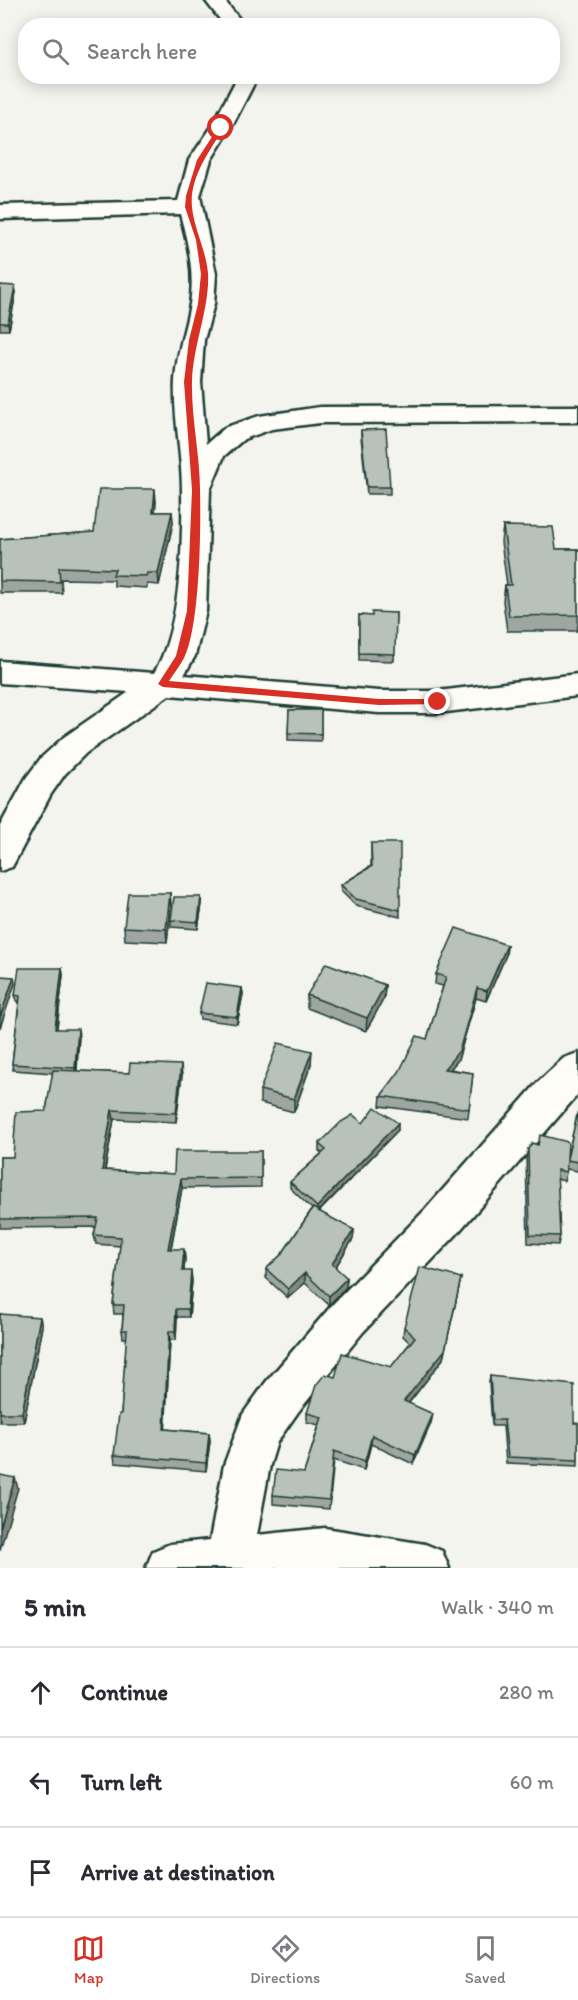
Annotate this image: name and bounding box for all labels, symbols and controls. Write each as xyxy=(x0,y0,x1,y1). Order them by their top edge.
search box xyxy=(18,18,560,84)
icon: search xyxy=(39,35,72,68)
text: Search here xyxy=(87,38,197,65)
route start xyxy=(207,114,233,140)
route end xyxy=(424,688,450,714)
text: 5 min xyxy=(24,1591,86,1623)
text: Walk · 340 m xyxy=(441,1595,554,1619)
icon: ahead xyxy=(24,1676,57,1709)
text: Continue xyxy=(81,1679,168,1706)
text: 280 m xyxy=(499,1680,554,1704)
icon: left xyxy=(24,1766,57,1799)
text: Turn left xyxy=(81,1769,162,1796)
text: 60 m xyxy=(510,1770,554,1794)
icon: arrive xyxy=(24,1856,57,1889)
text: Arrive at destination xyxy=(81,1859,275,1886)
tab: Map xyxy=(72,1932,105,1987)
tab: Directions xyxy=(250,1932,320,1987)
tab: Saved xyxy=(465,1932,506,1987)

